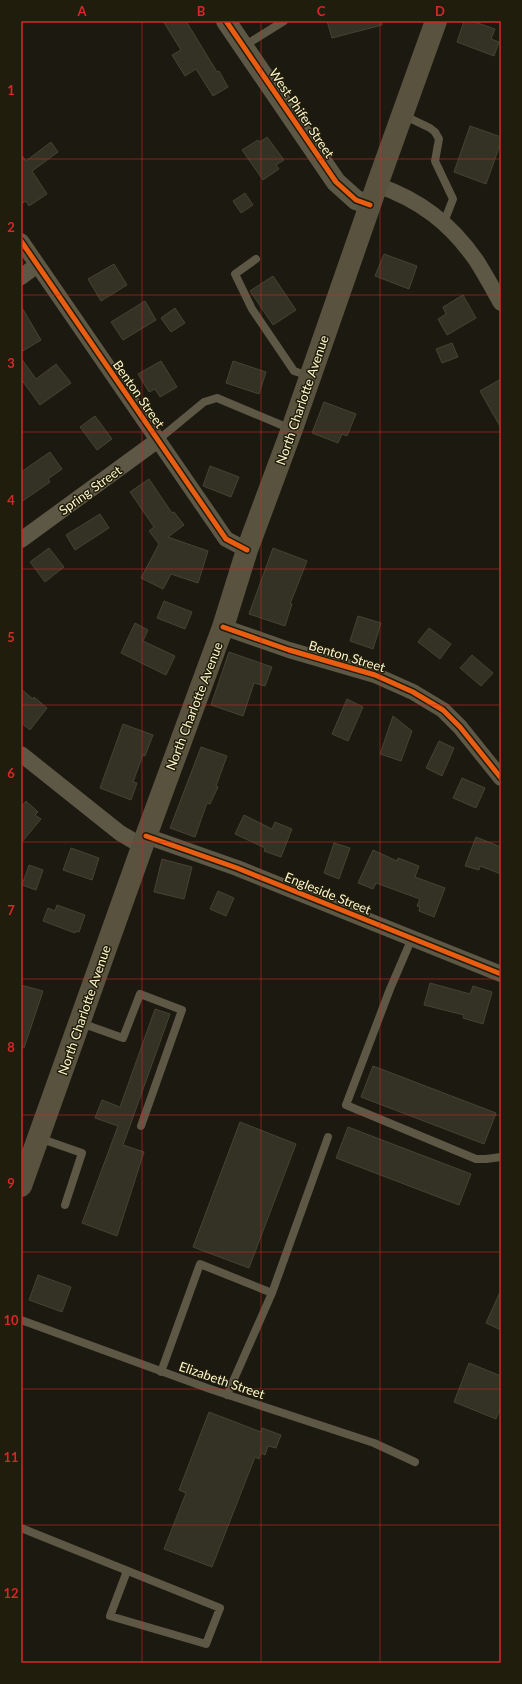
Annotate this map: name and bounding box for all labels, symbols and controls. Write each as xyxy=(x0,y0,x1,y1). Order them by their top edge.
text: A xyxy=(76,3,87,19)
text: B xyxy=(197,3,206,19)
text: C xyxy=(317,3,326,19)
text: D xyxy=(435,3,445,19)
street label: West Phifer Street xyxy=(266,65,338,161)
text: 1 xyxy=(7,82,15,98)
text: 2 xyxy=(7,219,15,235)
street label: North Charlotte Avenue xyxy=(272,333,332,467)
text: 3 xyxy=(7,355,15,371)
street label: Benton Street xyxy=(110,357,168,431)
street label: Spring Street xyxy=(56,462,125,518)
text: 4 xyxy=(7,492,15,508)
text: 5 xyxy=(7,629,15,645)
street label: Benton Street xyxy=(307,637,388,675)
street label: North Charlotte Avenue xyxy=(162,639,226,772)
text: 6 xyxy=(7,765,15,781)
street label: Engleside Street xyxy=(282,868,374,918)
text: 7 xyxy=(7,902,15,918)
street label: North Charlotte Avenue xyxy=(54,943,114,1077)
text: 8 xyxy=(7,1039,15,1055)
text: 9 xyxy=(7,1175,15,1191)
text: 10 xyxy=(3,1312,19,1328)
street label: Elizabeth Street xyxy=(177,1358,267,1402)
text: 11 xyxy=(3,1449,19,1465)
text: 12 xyxy=(3,1585,19,1601)

